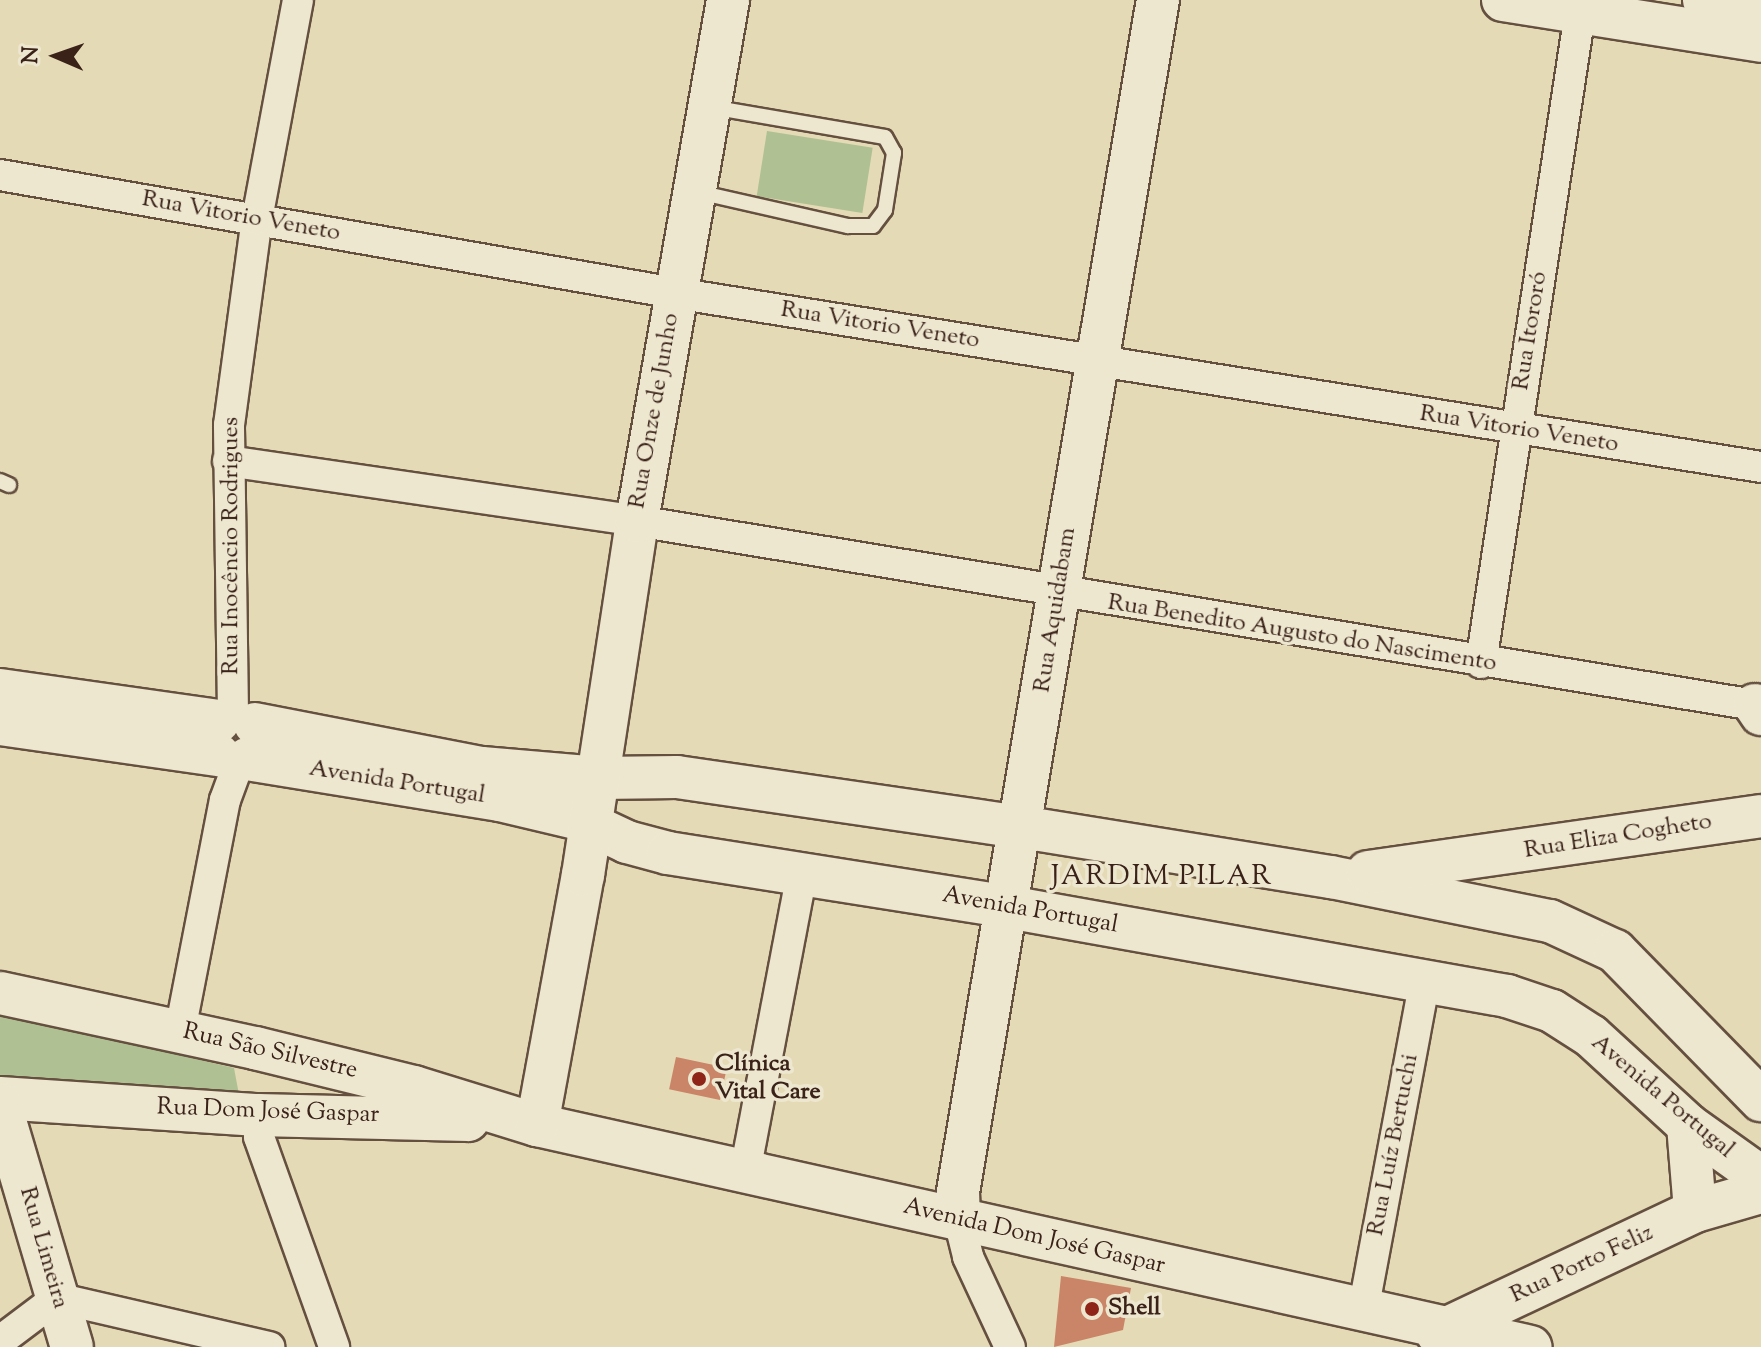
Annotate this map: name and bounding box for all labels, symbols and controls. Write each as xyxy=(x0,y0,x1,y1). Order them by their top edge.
north arrow xyxy=(16,16,96,96)
text: N xyxy=(16,46,48,64)
street label: Rua Vitorio Veneto xyxy=(140,185,342,249)
street label: Rua Itororó xyxy=(1507,269,1555,393)
street label: Rua Vitorio Veneto xyxy=(778,296,982,356)
street label: Rua Onze de Junho xyxy=(624,311,686,511)
street label: Rua Vitorio Veneto xyxy=(1417,400,1621,460)
street label: Rua Inocêncio Rodrigues xyxy=(218,417,246,675)
street label: Rua Aquidabam xyxy=(1029,525,1083,695)
street label: Rua Benedito Augusto do Nascimento xyxy=(1105,589,1499,679)
street label: Avenida Portugal xyxy=(307,755,487,811)
street label: Rua Eliza Cogheto xyxy=(1522,808,1714,866)
district label: JARDIM PILAR xyxy=(1051,860,1273,894)
street label: Avenida Portugal xyxy=(940,881,1120,941)
street label: Rua São Silvestre xyxy=(180,1018,360,1086)
street label: Avenida Portugal xyxy=(1585,1029,1739,1165)
place label: Clínica Vital Care xyxy=(715,1051,821,1107)
street label: Rua Luíz Bertuchi xyxy=(1362,1052,1426,1238)
marker: Clínica Vital Care xyxy=(690,1070,708,1088)
street label: Rua Dom José Gaspar xyxy=(156,1094,380,1130)
street label: Rua Limeira xyxy=(12,1184,74,1312)
street label: Avenida Dom José Gaspar xyxy=(900,1193,1168,1281)
street label: Rua Porto Feliz xyxy=(1506,1219,1658,1311)
place label: Shell xyxy=(1108,1295,1161,1323)
marker: Shell xyxy=(1083,1300,1101,1318)

